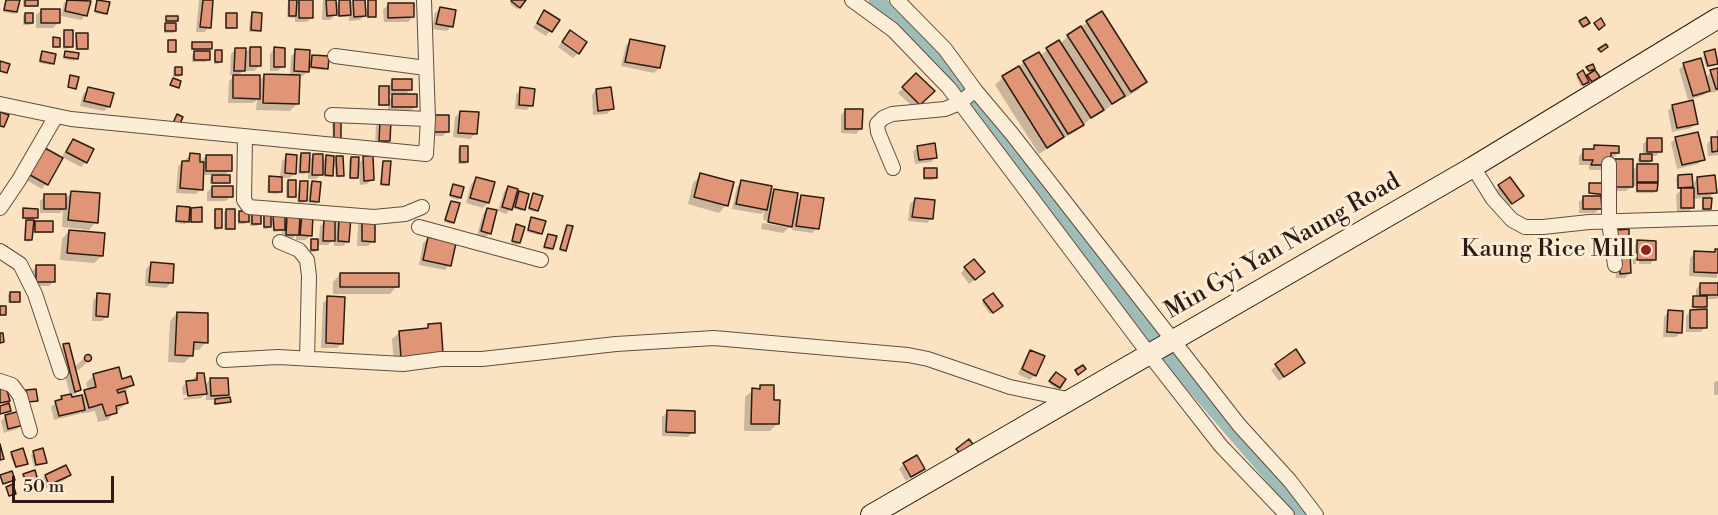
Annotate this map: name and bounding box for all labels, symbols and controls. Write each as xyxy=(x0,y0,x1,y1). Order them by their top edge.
street label: Min Gyi Yan Naung Road xyxy=(1160,168,1406,326)
place label: Kaung Rice Mill xyxy=(1461,236,1634,264)
marker: Kaung Rice Mill xyxy=(1639,243,1653,257)
scale bar xyxy=(15,464,117,502)
text: 50 m xyxy=(23,475,64,498)

